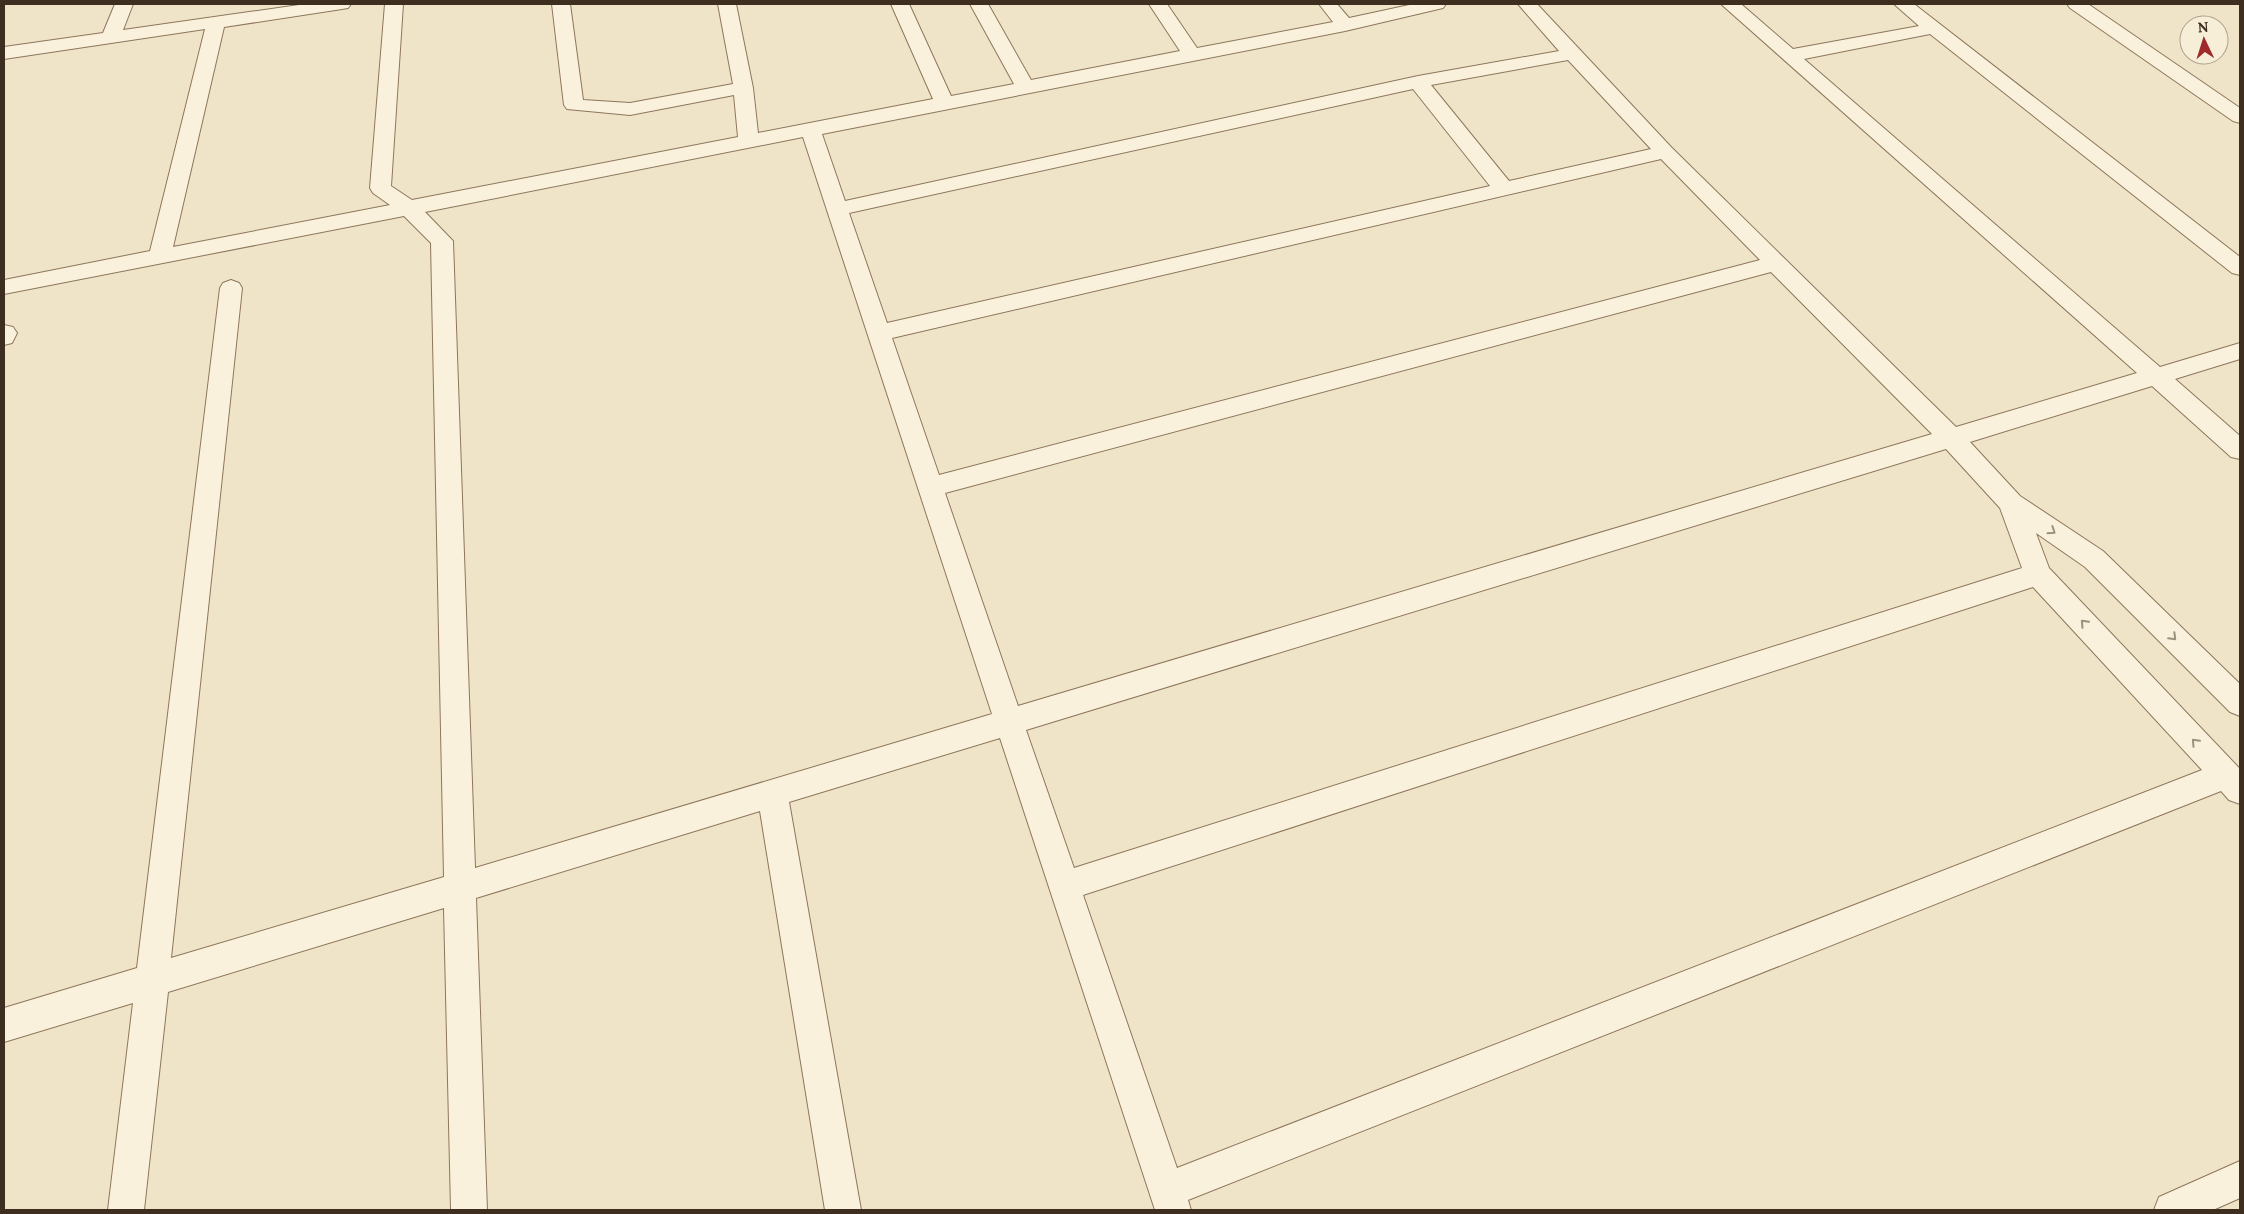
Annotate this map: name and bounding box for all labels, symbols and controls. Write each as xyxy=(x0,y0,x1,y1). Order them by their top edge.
north arrow xyxy=(2179,15,2229,65)
text: N xyxy=(2197,18,2209,36)
one-way arrow xyxy=(2046,524,2055,534)
one-way arrow xyxy=(2081,620,2090,629)
one-way arrow xyxy=(2168,632,2177,641)
one-way arrow xyxy=(2192,738,2201,747)

